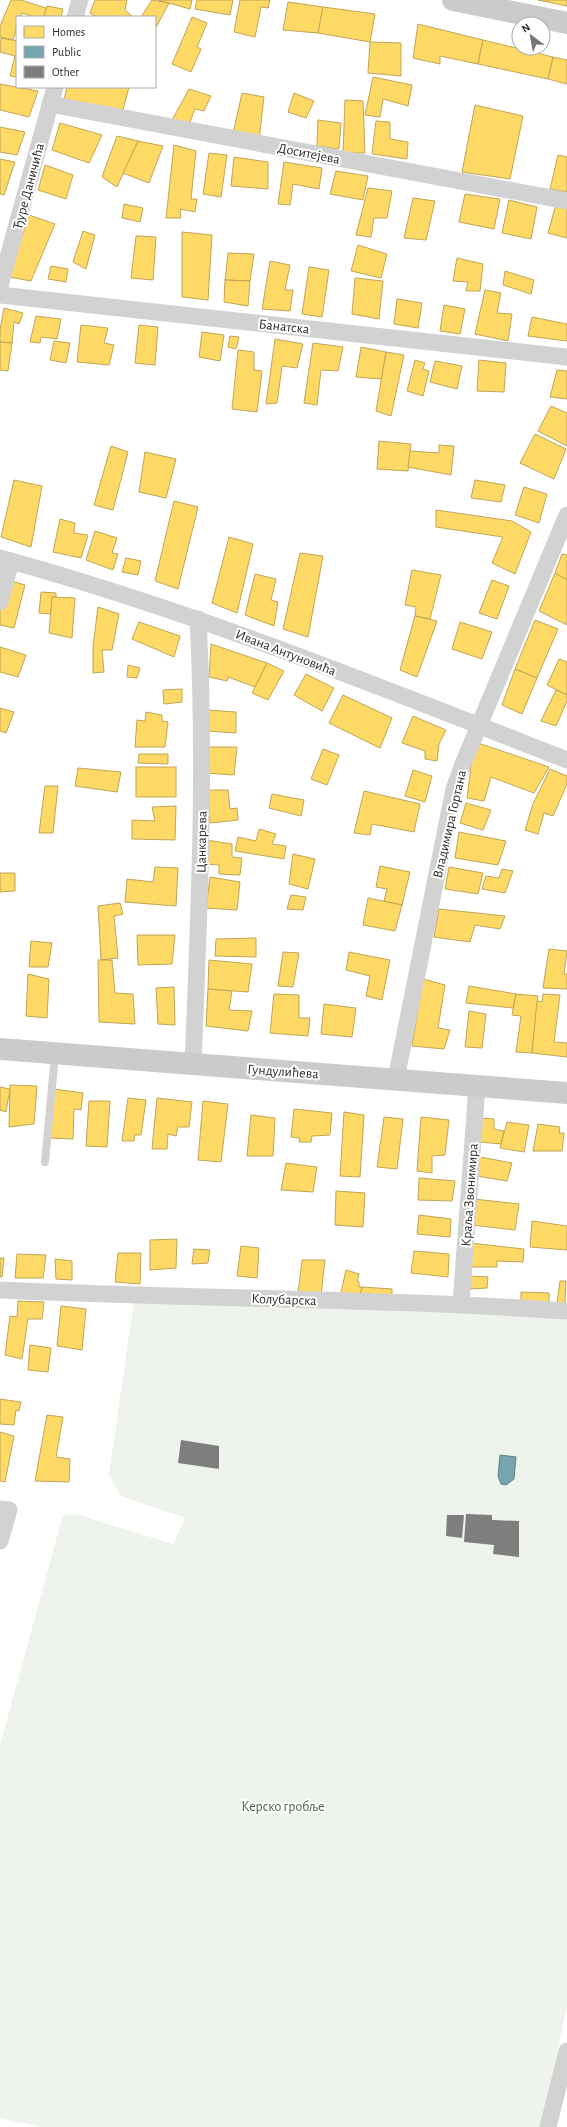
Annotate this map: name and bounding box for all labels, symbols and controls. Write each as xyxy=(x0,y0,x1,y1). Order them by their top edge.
legend xyxy=(16,16,156,88)
north arrow xyxy=(511,16,551,56)
text: N xyxy=(520,21,532,35)
text: Homes xyxy=(52,26,85,38)
text: Public xyxy=(52,46,81,58)
text: Other xyxy=(52,66,79,78)
street label: Ђуре Даничића xyxy=(11,141,47,231)
street label: Доситејева xyxy=(276,141,342,167)
street label: Банатска xyxy=(258,317,311,337)
street label: Ивана Антуновића xyxy=(233,627,339,679)
street label: Владимира Гортана xyxy=(431,768,469,880)
street label: Цанкарева xyxy=(194,810,210,873)
street label: Гундулићева xyxy=(247,1063,320,1082)
street label: Краља Звонимира xyxy=(459,1142,481,1247)
street label: Колубарска xyxy=(251,1292,317,1308)
park label: Керско гробље xyxy=(241,1800,325,1814)

